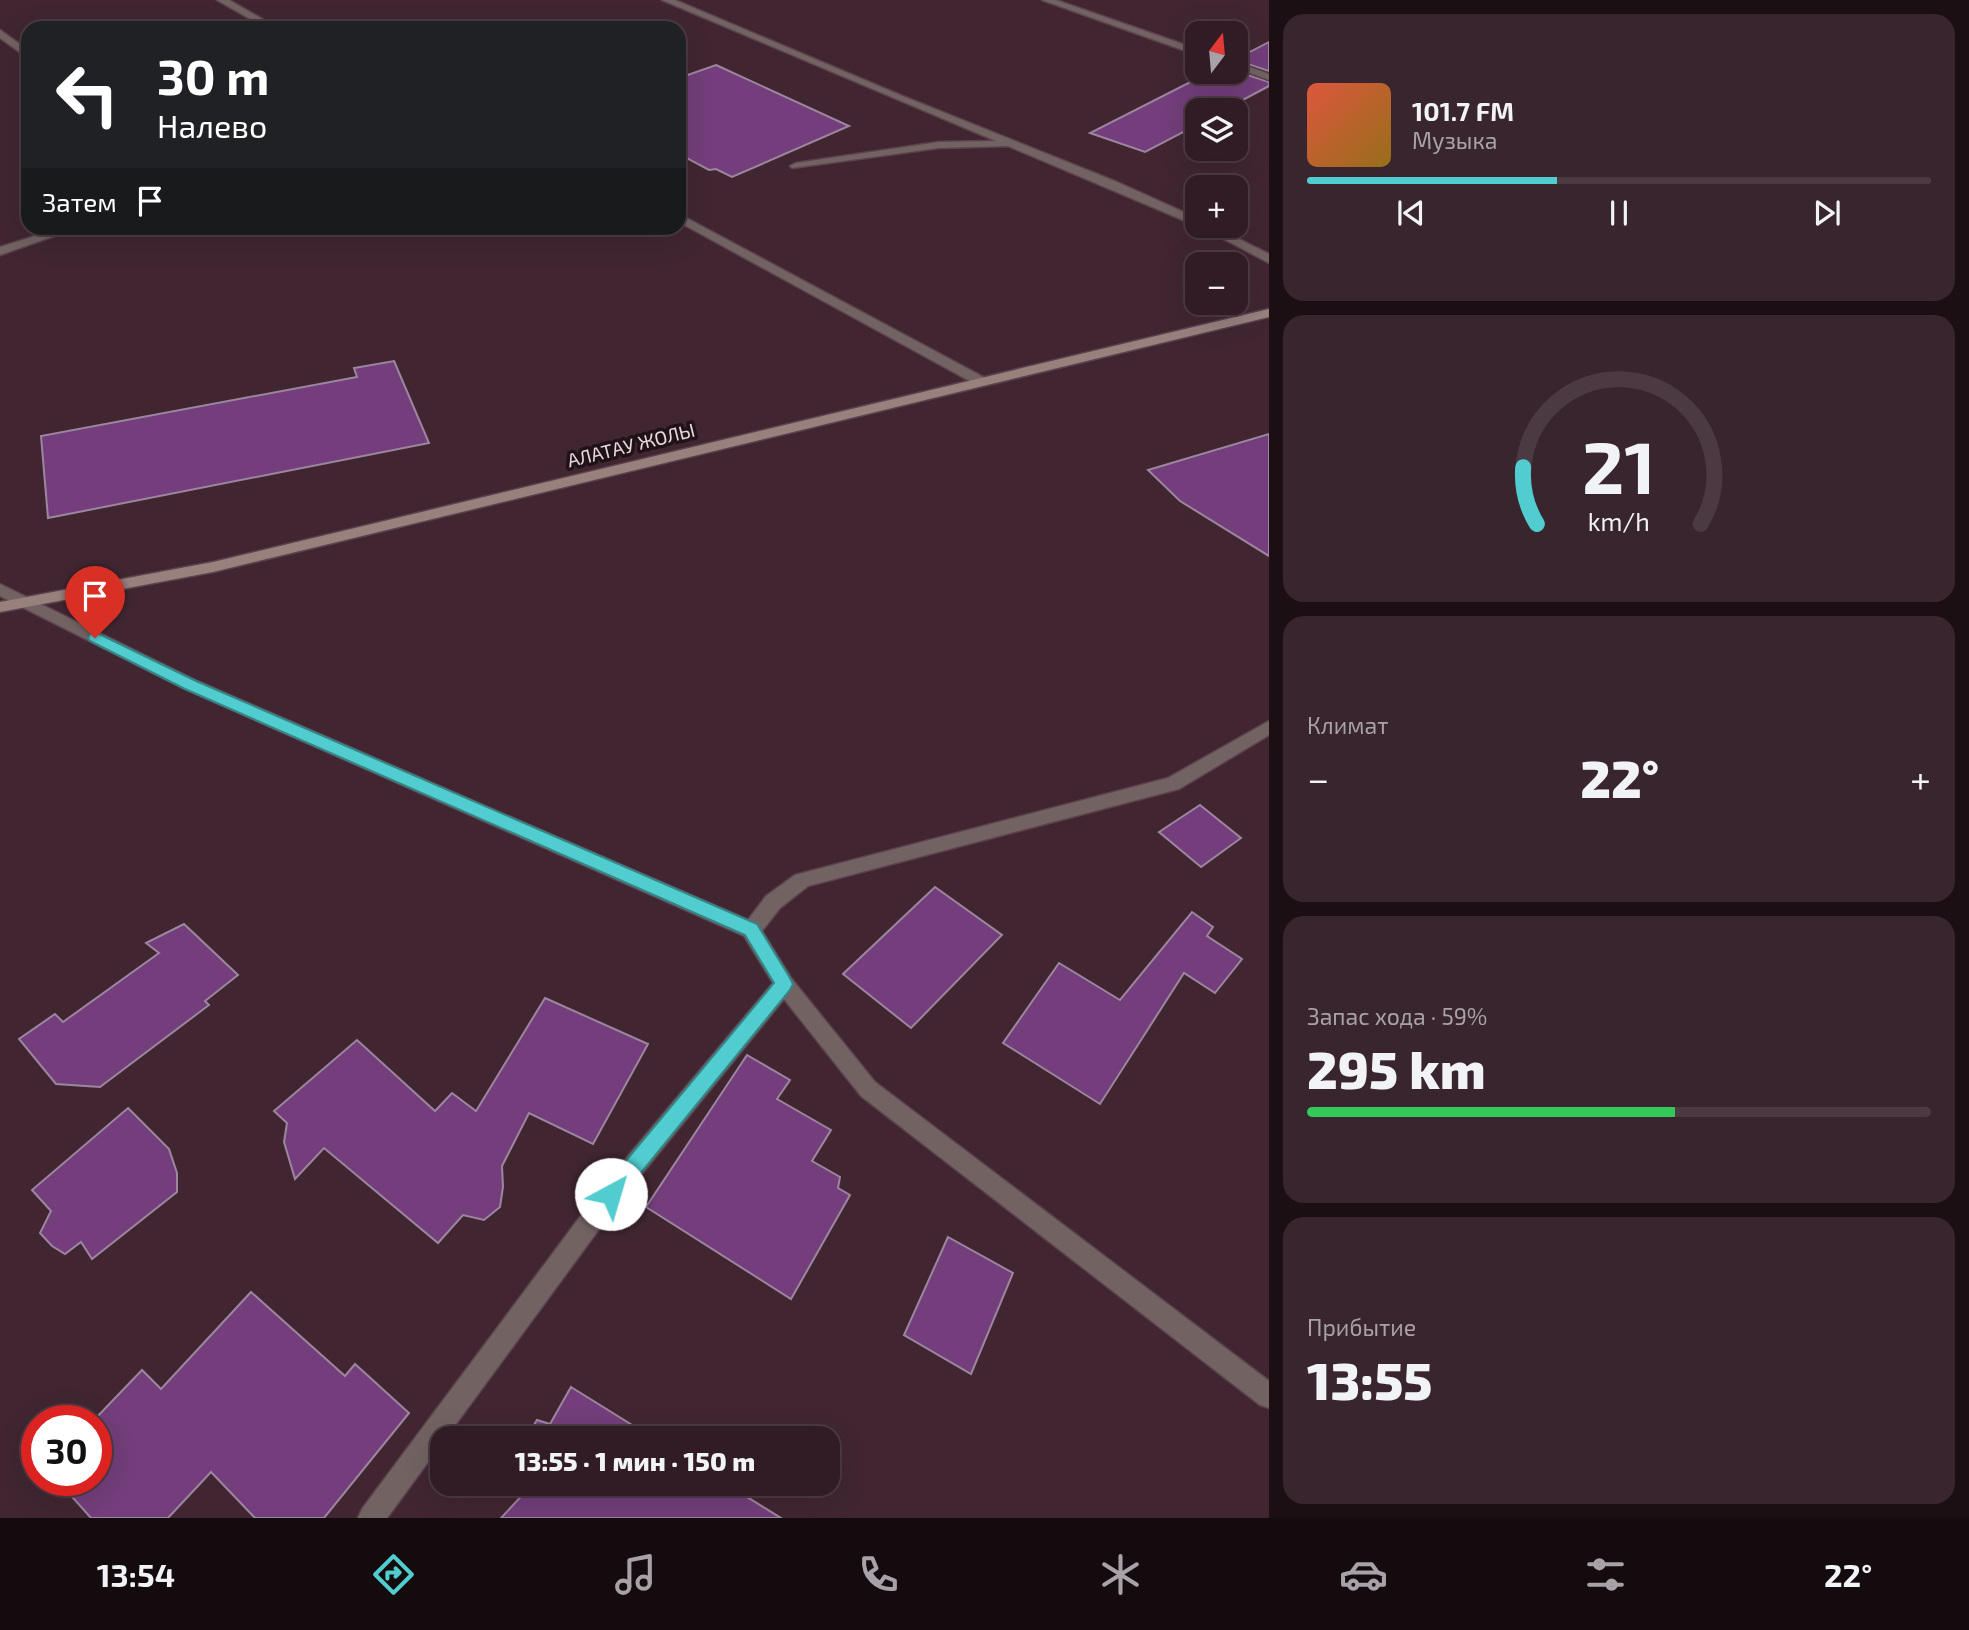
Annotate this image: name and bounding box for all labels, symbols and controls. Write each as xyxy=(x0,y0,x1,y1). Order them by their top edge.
north arrow xyxy=(1185,21,1248,84)
map controls xyxy=(1185,21,1248,315)
text: 30 m xyxy=(157,46,269,105)
icon: left xyxy=(42,49,133,140)
text: 101.7 FM xyxy=(1412,95,1514,126)
button: layers xyxy=(1185,98,1248,161)
text: Налево xyxy=(157,106,267,144)
text: Музыка xyxy=(1412,126,1497,154)
button: + xyxy=(1185,175,1248,238)
icon: arrive xyxy=(131,182,169,220)
text: Затем xyxy=(42,186,117,217)
icon: previous xyxy=(1392,194,1430,232)
icon: pause xyxy=(1600,194,1638,232)
icon: next xyxy=(1808,194,1846,232)
button: − xyxy=(1185,252,1248,315)
street label: АЛАТАУ ЖОЛЫ xyxy=(565,418,697,471)
text: 21 xyxy=(1582,422,1656,510)
text: km/h xyxy=(1588,506,1650,536)
pin xyxy=(65,566,125,638)
icon: arrive xyxy=(76,577,114,615)
text: Климат xyxy=(1307,711,1388,739)
text: 22° xyxy=(1580,746,1659,808)
text: − xyxy=(1307,755,1329,801)
text: + xyxy=(1910,755,1931,801)
text: Запас хода · 59% xyxy=(1307,1002,1487,1030)
text: 295 km xyxy=(1307,1037,1486,1099)
position arrow xyxy=(574,1157,648,1231)
text: Прибытие xyxy=(1307,1313,1416,1341)
text: 13:55 xyxy=(1307,1348,1433,1410)
speed limit sign: 30 xyxy=(21,1405,112,1496)
text: 13:55 · 1 мин · 150 m xyxy=(515,1445,755,1476)
icon: directions xyxy=(369,1550,418,1599)
icon: music xyxy=(611,1550,660,1599)
icon: phone xyxy=(854,1550,903,1599)
icon: climate xyxy=(1096,1550,1145,1599)
icon: car xyxy=(1339,1550,1388,1599)
icon: filters xyxy=(1581,1550,1630,1599)
text: 13:54 xyxy=(97,1555,175,1593)
text: 22° xyxy=(1824,1555,1872,1593)

